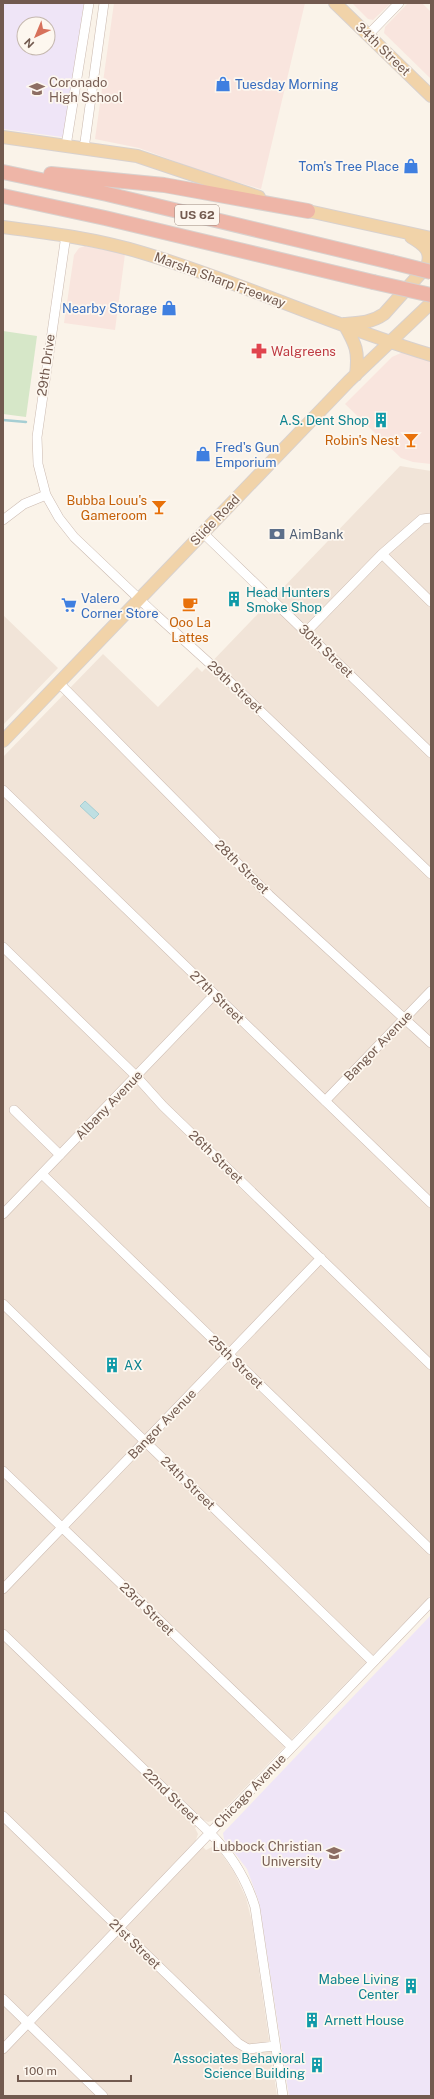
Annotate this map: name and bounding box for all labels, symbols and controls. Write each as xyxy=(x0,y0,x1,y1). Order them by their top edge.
north arrow xyxy=(16,16,56,56)
street label: 34th Street xyxy=(353,19,413,79)
text: N xyxy=(22,36,36,50)
place label: Coronado High School xyxy=(49,75,123,105)
shop icon: Tuesday Morning xyxy=(214,75,232,93)
place label: Tuesday Morning xyxy=(235,77,338,92)
school or university icon: Coronado High School xyxy=(28,80,46,98)
shop icon: Tom's Tree Place xyxy=(402,157,420,175)
place label: Tom's Tree Place xyxy=(299,159,399,174)
road number: US 62 xyxy=(175,205,219,225)
street label: Marsha Sharp Freeway xyxy=(152,249,288,311)
shop icon: Nearby Storage xyxy=(160,299,178,317)
place label: Nearby Storage xyxy=(62,301,157,316)
street label: 29th Drive xyxy=(34,333,58,397)
pharmacy icon: Walgreens xyxy=(250,342,268,360)
place label: Walgreens xyxy=(271,344,336,359)
building icon: A.S. Dent Shop xyxy=(372,411,390,429)
place label: A.S. Dent Shop xyxy=(279,413,369,428)
bar icon: Robin's Nest xyxy=(402,431,420,449)
place label: Robin's Nest xyxy=(325,433,399,448)
place label: Fred's Gun Emporium xyxy=(215,440,279,470)
shop icon: Fred's Gun Emporium xyxy=(194,445,212,463)
street label: Slide Road xyxy=(187,491,243,549)
place label: Bubba Louu's Gameroom xyxy=(66,493,147,523)
bar icon: Bubba Louu's Gameroom xyxy=(150,498,168,516)
bank icon: AimBank xyxy=(268,525,286,543)
place label: AimBank xyxy=(289,527,343,542)
place label: Head Hunters Smoke Shop xyxy=(246,585,330,615)
building icon: Head Hunters Smoke Shop xyxy=(225,590,243,608)
place label: Valero Corner Store xyxy=(81,591,159,621)
cafe icon: Ooo La Lattes xyxy=(181,595,199,613)
supermarket icon: Valero Corner Store xyxy=(60,596,78,614)
place label: Ooo La Lattes xyxy=(169,615,211,645)
street label: 30th Street xyxy=(296,621,356,681)
street label: 29th Street xyxy=(204,658,266,716)
street label: 28th Street xyxy=(212,837,272,897)
street label: 27th Street xyxy=(187,968,247,1026)
street label: Bangor Avenue xyxy=(341,1008,415,1084)
street label: Albany Avenue xyxy=(72,1067,146,1143)
street label: 26th Street xyxy=(186,1127,246,1187)
street label: 25th Street xyxy=(206,1332,266,1392)
building icon: AX xyxy=(103,1356,121,1374)
place label: AX xyxy=(124,1358,143,1373)
street label: Bangor Avenue xyxy=(125,1386,199,1462)
street label: 24th Street xyxy=(158,1453,218,1513)
street label: 23rd Street xyxy=(117,1579,177,1639)
street label: Chicago Avenue xyxy=(211,1751,289,1831)
street label: 22nd Street xyxy=(140,1766,202,1826)
place label: Lubbock Christian University xyxy=(212,1839,322,1869)
school or university icon: Lubbock Christian University xyxy=(325,1844,343,1862)
street label: 21st Street xyxy=(106,1916,164,1972)
place label: Mabee Living Center xyxy=(319,1972,399,2002)
building icon: Mabee Living Center xyxy=(402,1977,420,1995)
building icon: Arnett House xyxy=(303,2011,321,2029)
place label: Arnett House xyxy=(324,2013,404,2028)
place label: Associates Behavioral Science Building xyxy=(173,2051,305,2081)
building icon: Associates Behavioral Science Building xyxy=(308,2056,326,2074)
scale bar xyxy=(18,2057,131,2083)
text: 100 m xyxy=(24,2064,57,2078)

